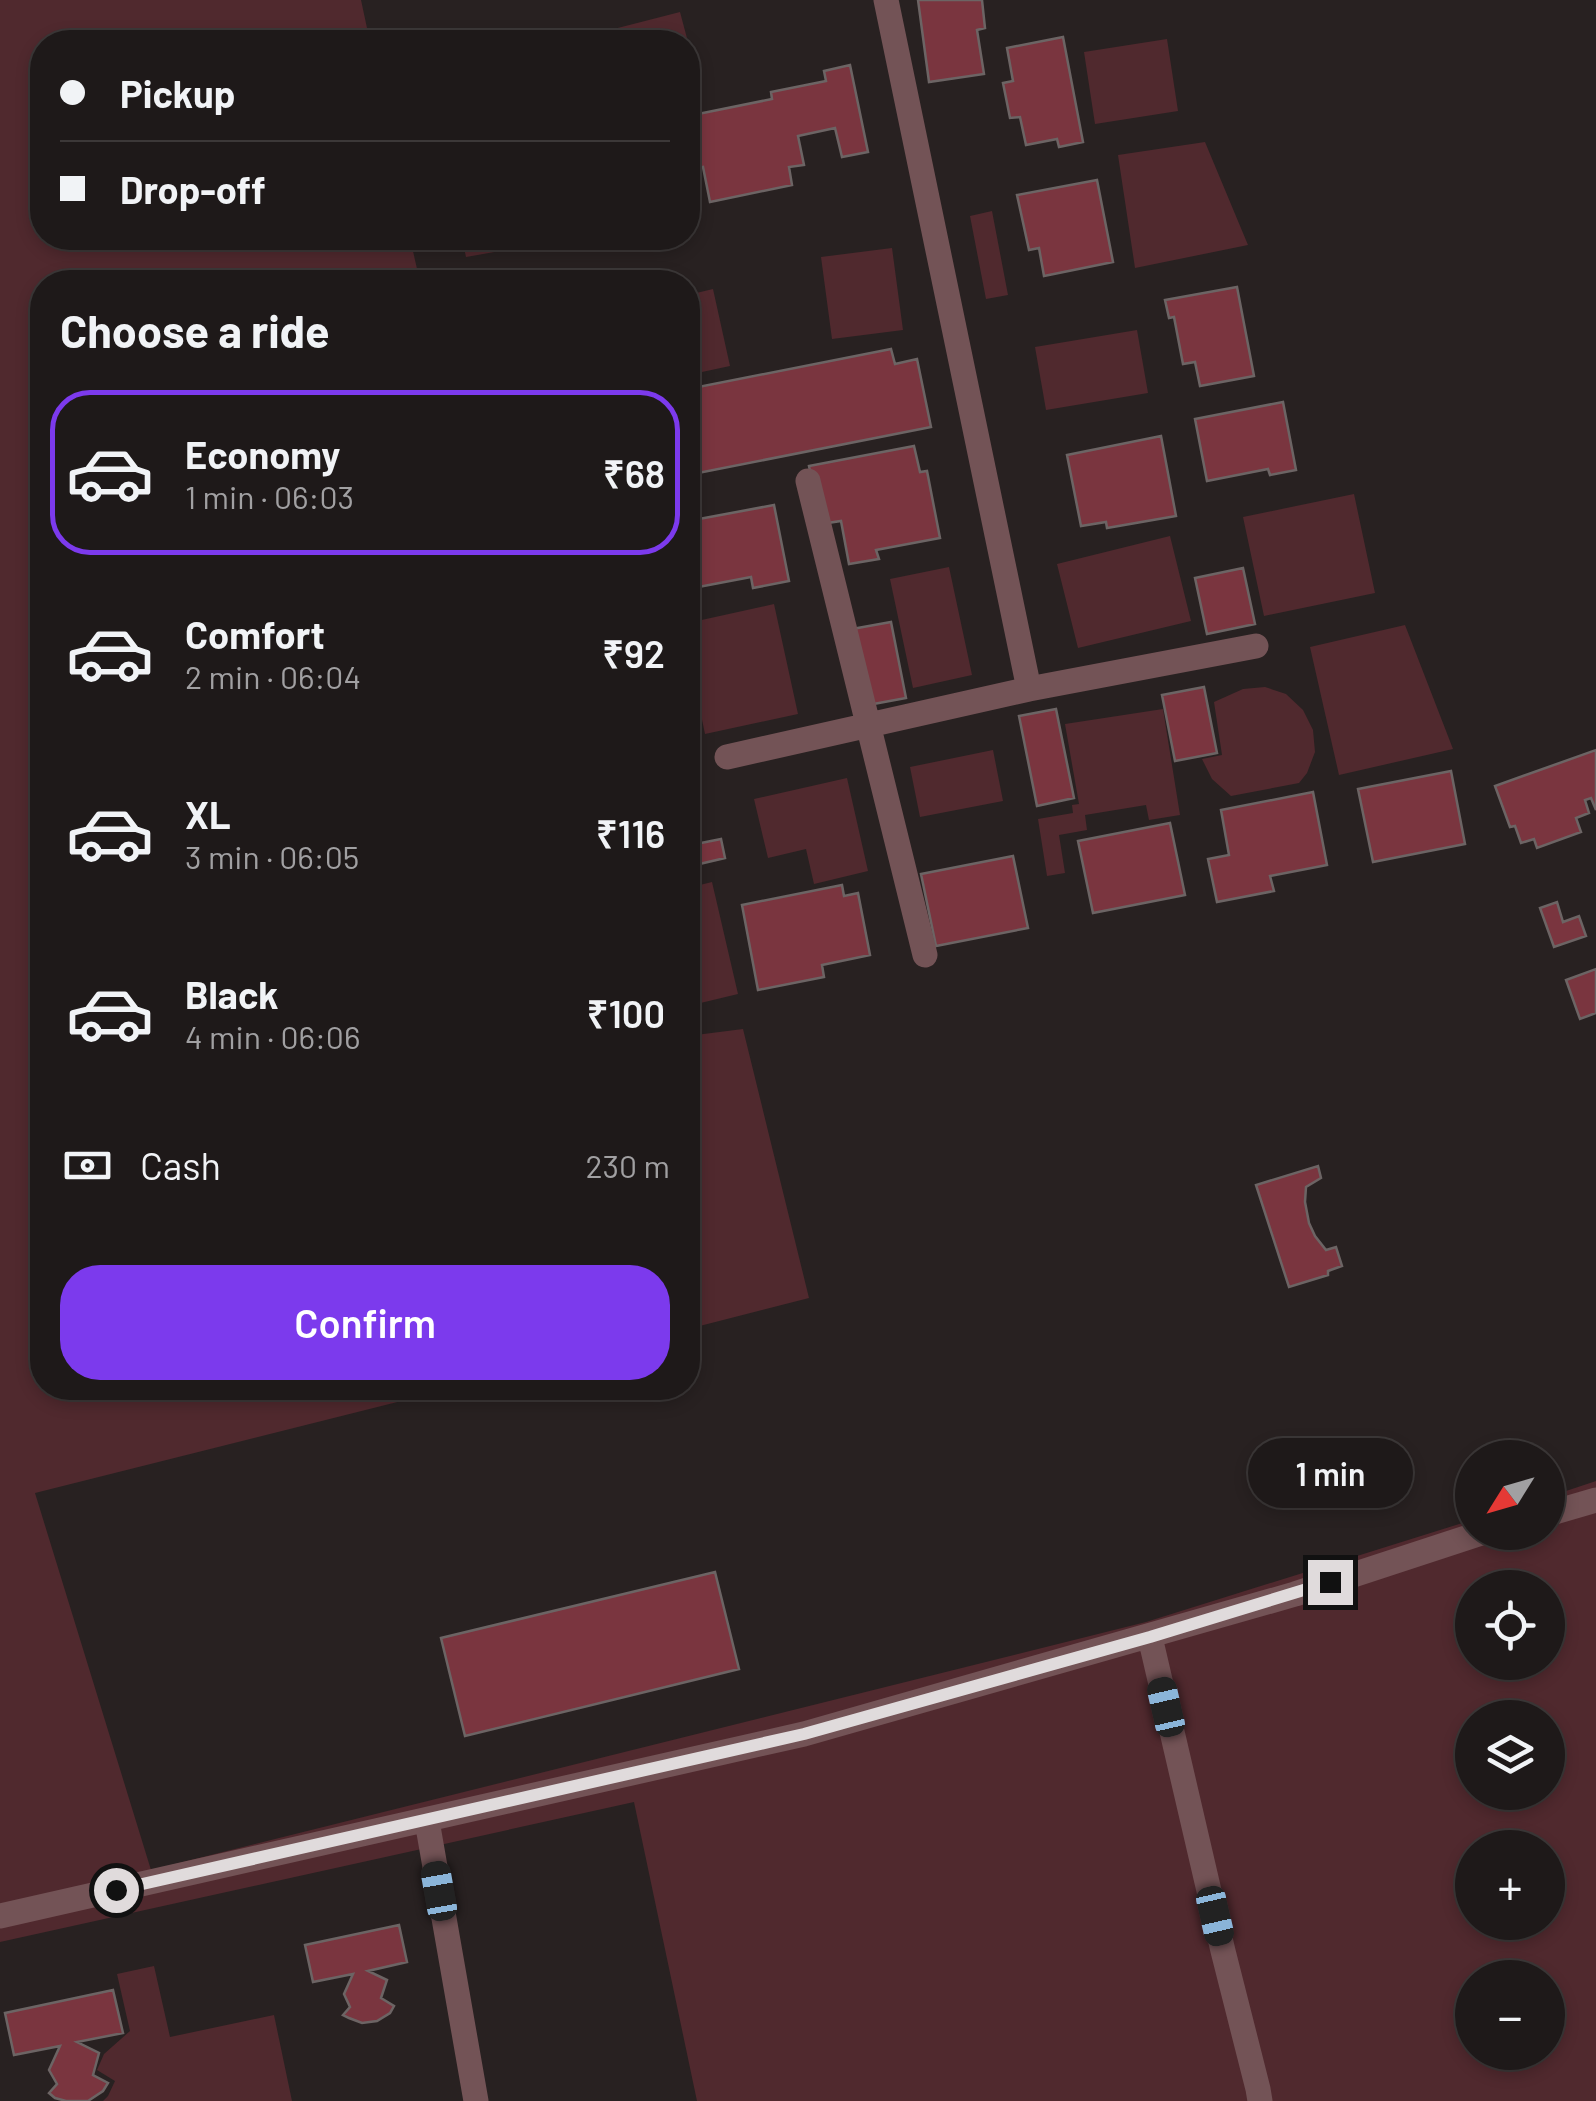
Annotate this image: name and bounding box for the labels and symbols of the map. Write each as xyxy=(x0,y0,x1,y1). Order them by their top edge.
callout: 1 min xyxy=(1248,1437,1412,1507)
north arrow xyxy=(1455,1440,1565,1550)
route end xyxy=(1308,1560,1353,1605)
car xyxy=(1145,1674,1187,1740)
car xyxy=(419,1859,459,1923)
route start xyxy=(94,1868,139,1913)
car xyxy=(1194,1883,1236,1949)

